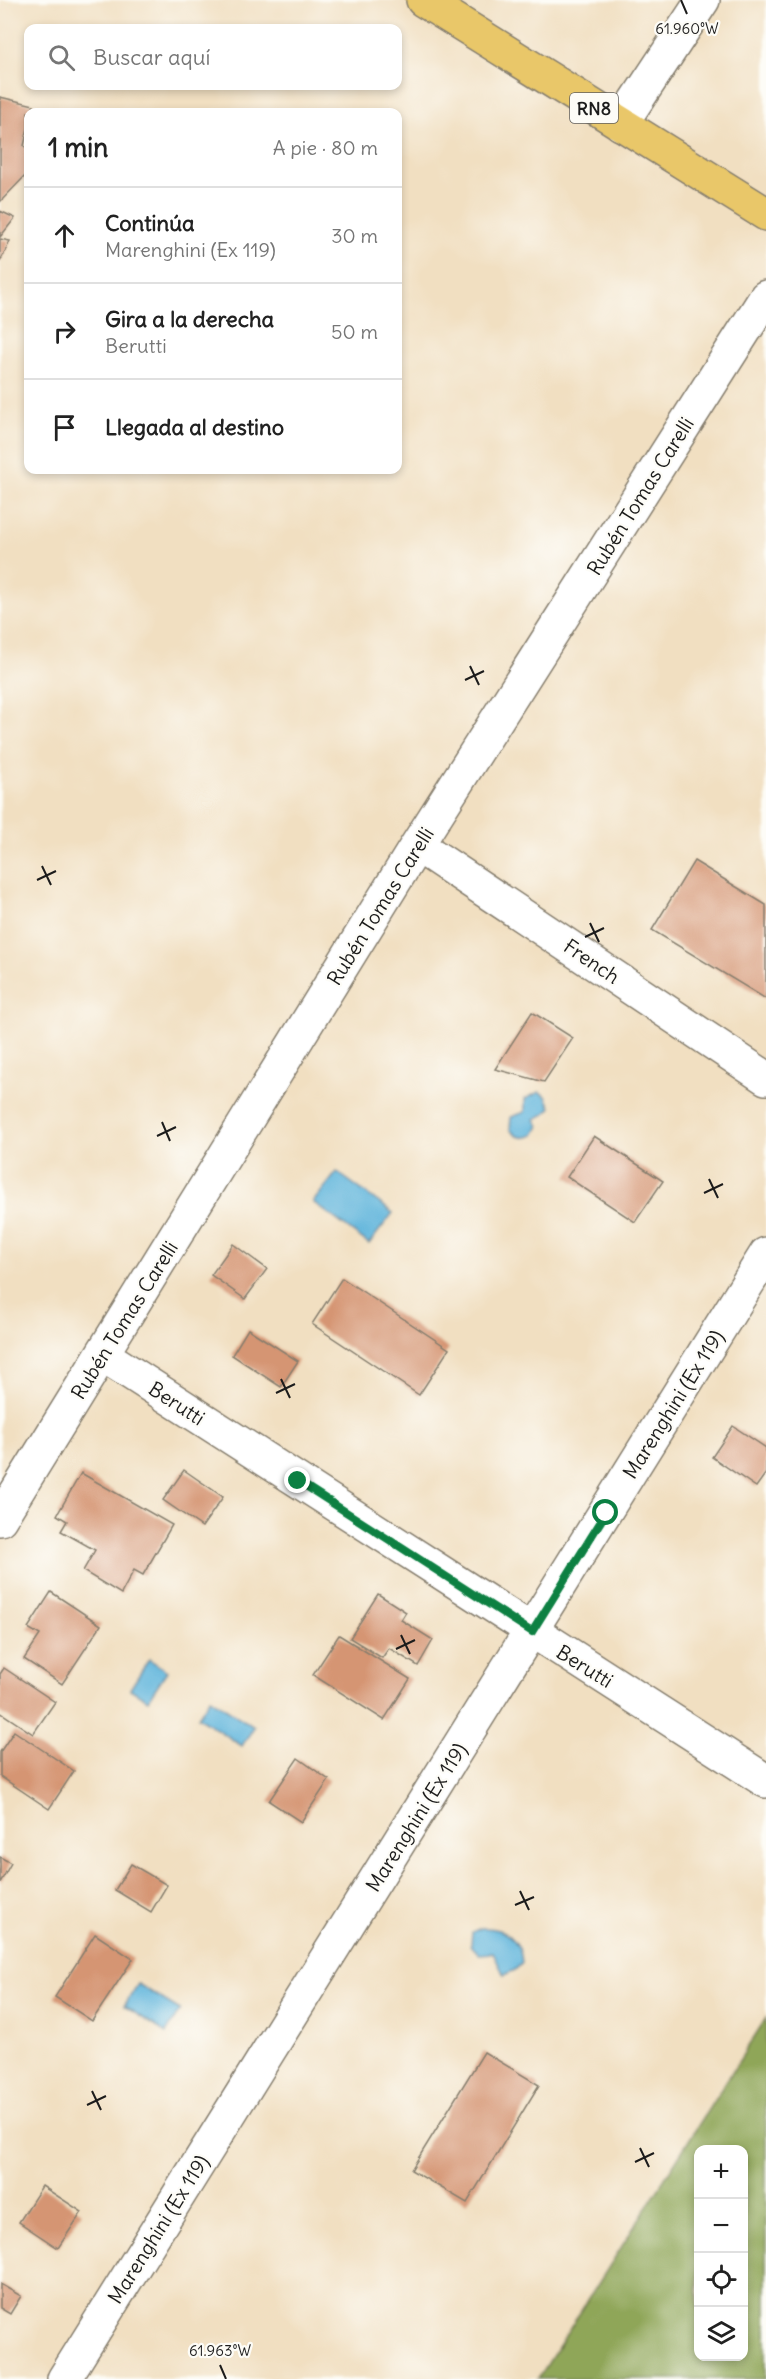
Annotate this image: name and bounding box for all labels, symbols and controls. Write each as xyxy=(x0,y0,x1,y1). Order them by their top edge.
text: 61.960°W xyxy=(655,19,719,38)
search box xyxy=(24,24,402,90)
icon: search xyxy=(45,41,78,74)
text: Buscar aquí xyxy=(93,43,210,71)
road number: RN8 xyxy=(570,93,618,123)
text: 1 min xyxy=(48,131,108,164)
text: A pie · 80 m xyxy=(273,135,378,160)
text: Continúa xyxy=(105,209,194,237)
icon: ahead xyxy=(48,219,81,252)
text: 30 m xyxy=(331,223,378,248)
text: Marenghini (Ex 119) xyxy=(105,237,276,262)
text: Gira a la derecha xyxy=(105,305,274,333)
icon: right xyxy=(48,315,81,348)
text: 50 m xyxy=(331,319,378,344)
text: Berutti xyxy=(105,333,167,358)
icon: arrive xyxy=(48,411,81,444)
street label: Rubén Tomas Carelli xyxy=(581,412,699,580)
text: Llegada al destino xyxy=(105,413,284,441)
street label: Rubén Tomas Carelli xyxy=(321,822,439,990)
street label: French xyxy=(559,933,625,989)
street label: Rubén Tomas Carelli xyxy=(65,1236,183,1404)
street label: Marenghini (Ex 119) xyxy=(617,1325,729,1483)
street label: Berutti xyxy=(144,1376,210,1430)
route end xyxy=(284,1467,310,1493)
route start xyxy=(592,1499,618,1525)
street label: Berutti xyxy=(552,1639,618,1693)
street label: Marenghini (Ex 119) xyxy=(360,1738,472,1896)
map controls xyxy=(694,2145,748,2361)
button: + xyxy=(694,2145,748,2199)
street label: Marenghini (Ex 119) xyxy=(102,2150,214,2308)
button: − xyxy=(694,2199,748,2253)
button: locate xyxy=(694,2253,748,2307)
button: layers xyxy=(694,2307,748,2361)
text: 61.963°W xyxy=(189,2341,251,2360)

